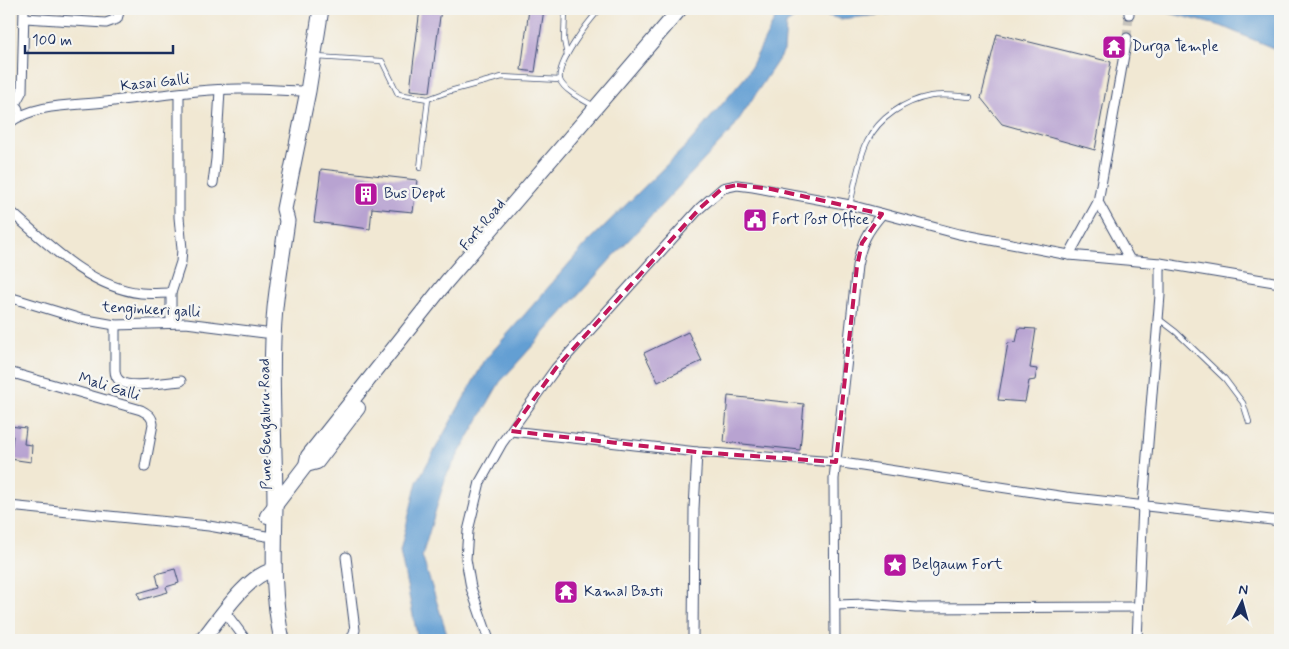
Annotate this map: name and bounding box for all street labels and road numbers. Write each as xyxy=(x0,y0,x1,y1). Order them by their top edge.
street label: Kasai Galli xyxy=(120,69,191,97)
street label: Fort Road xyxy=(455,195,511,255)
street label: tenginkeri galli xyxy=(100,297,201,324)
street label: Pune Bengaluru Road xyxy=(255,358,278,490)
street label: Mali Galli xyxy=(76,368,142,406)

